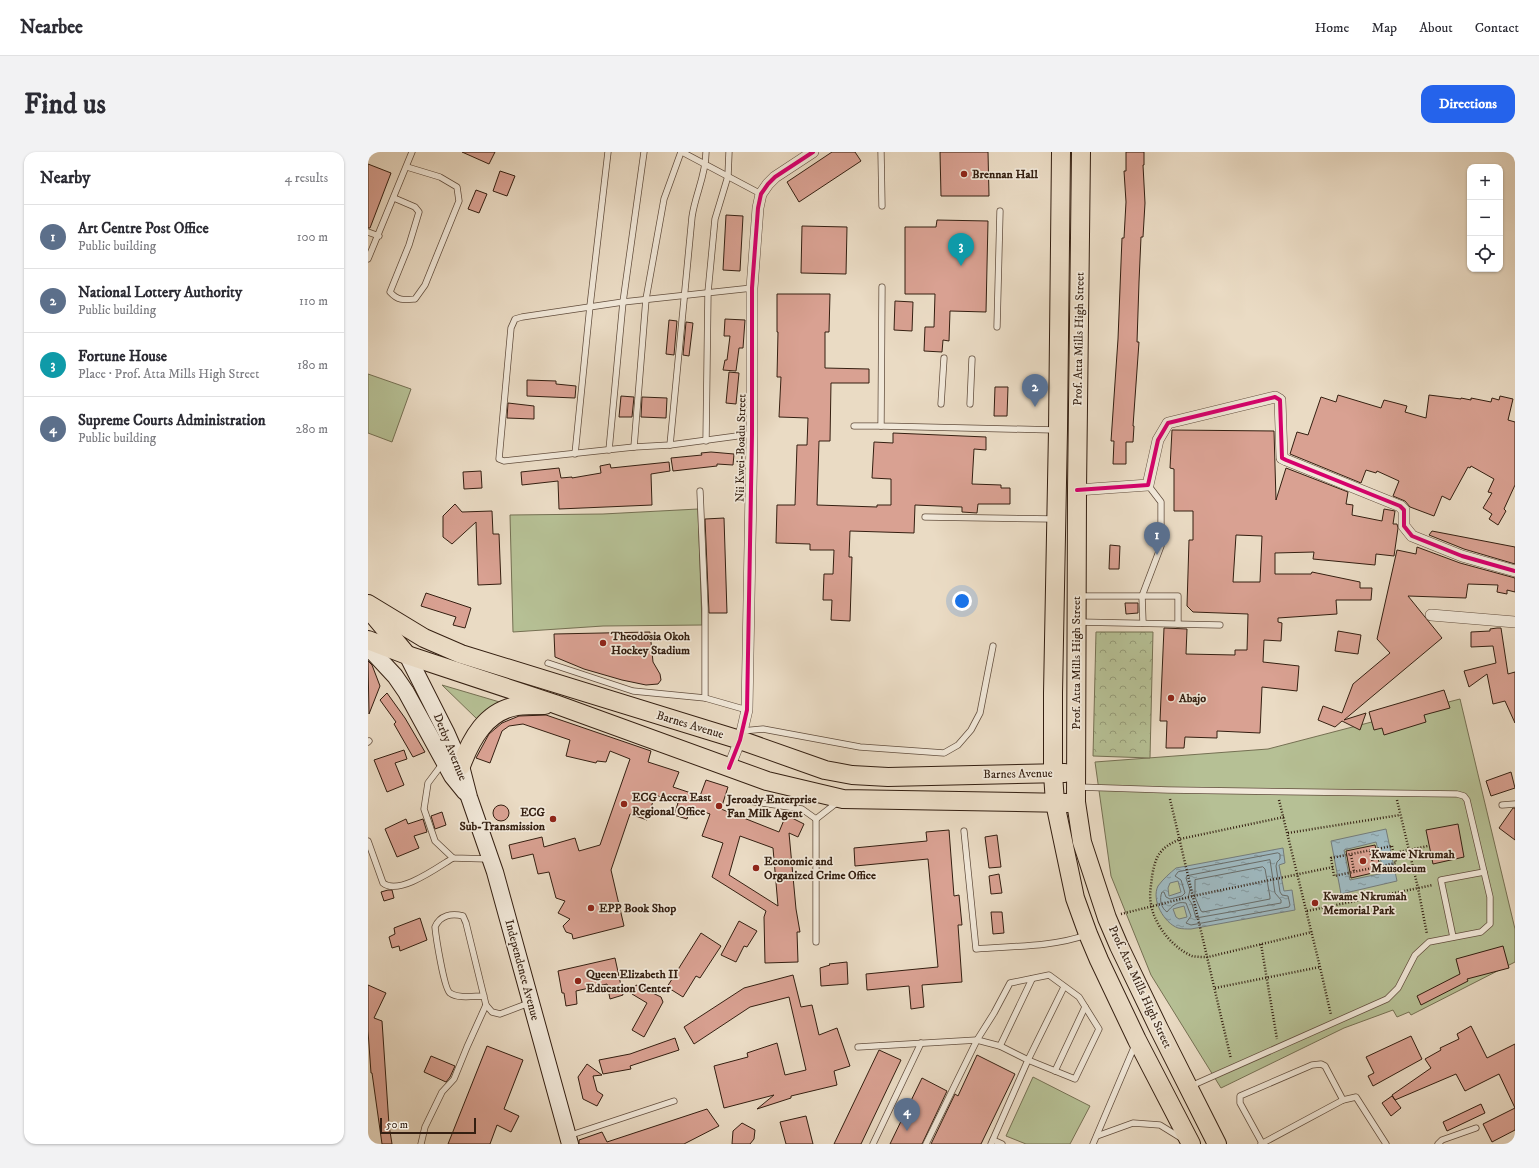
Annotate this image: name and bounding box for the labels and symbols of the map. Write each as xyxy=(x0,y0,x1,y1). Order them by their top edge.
place label: Brennan Hall xyxy=(972,167,1038,182)
marker: Brennan Hall xyxy=(959,169,969,179)
pin: 3 xyxy=(948,233,974,266)
street label: Prof. Atta Mills High Street xyxy=(1070,272,1088,406)
pin: 2 xyxy=(1022,374,1048,407)
street label: Nii Kwei-Boadu Street xyxy=(733,394,749,502)
pin: 1 xyxy=(1144,522,1170,555)
your location xyxy=(952,591,972,611)
street label: Prof. Atta Mills High Street xyxy=(1069,596,1084,730)
place label: Theodosia Okoh Hockey Stadium xyxy=(610,629,691,658)
marker: Theodosia Okoh Hockey Stadium xyxy=(598,638,608,648)
place label: Abajo xyxy=(1178,691,1206,706)
marker: Abajo xyxy=(1166,693,1176,703)
street label: Barnes Avenue xyxy=(655,708,725,742)
street label: Derby Avernue xyxy=(430,711,470,783)
street label: Barnes Avenue xyxy=(983,766,1053,782)
place label: ECG Accra East Regional Office xyxy=(632,790,711,819)
place label: Jeroady Enterprise Fan Milk Agent xyxy=(725,792,817,821)
marker: ECG Accra East Regional Office xyxy=(619,799,629,809)
marker: Jeroady Enterprise Fan Milk Agent xyxy=(714,801,724,811)
place label: ECG Sub-Transmission xyxy=(459,805,546,834)
marker: ECG Sub-Transmission xyxy=(548,814,558,824)
place label: Kwame Nkrumah Mausoleum xyxy=(1371,847,1456,876)
place label: Economic and Organized Crime Office xyxy=(764,854,876,883)
marker: Kwame Nkrumah Mausoleum xyxy=(1358,856,1368,866)
marker: Economic and Organized Crime Office xyxy=(751,863,761,873)
place label: Kwame Nkrumah Memorial Park xyxy=(1323,889,1408,918)
marker: Kwame Nkrumah Memorial Park xyxy=(1310,898,1320,908)
place label: EPP Book Shop xyxy=(599,901,676,916)
marker: EPP Book Shop xyxy=(586,903,596,913)
street label: Independence Avenue xyxy=(501,918,543,1022)
street label: Prof. Atta Mills High Street xyxy=(1105,923,1175,1051)
place label: Queen Elizabeth II Education Center xyxy=(586,967,678,996)
marker: Queen Elizabeth II Education Center xyxy=(573,976,583,986)
pin: 4 xyxy=(894,1098,920,1131)
scale bar xyxy=(380,1116,476,1135)

